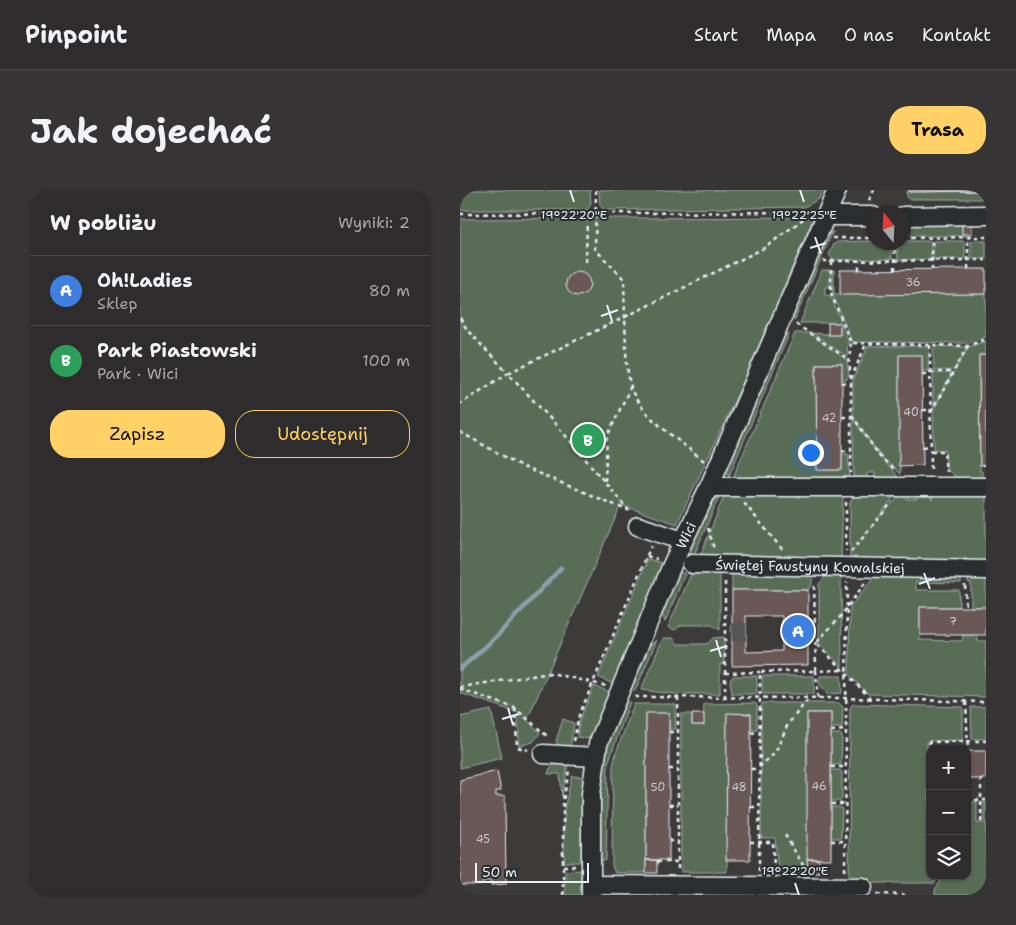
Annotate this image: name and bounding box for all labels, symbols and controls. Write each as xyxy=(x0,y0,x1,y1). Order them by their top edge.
text: Pinpoint xyxy=(25,19,127,51)
text: Start xyxy=(694,23,738,47)
text: Mapa xyxy=(766,23,816,47)
text: O nas xyxy=(844,23,894,47)
text: Kontakt xyxy=(922,23,991,47)
button: Trasa xyxy=(889,106,986,154)
text: Jak dojechać xyxy=(30,107,272,154)
north arrow xyxy=(866,205,911,250)
text: 19°22'20"E xyxy=(541,207,607,223)
text: 19°22'25"E xyxy=(771,207,837,223)
text: W pobliżu xyxy=(50,209,157,237)
text: Wyniki: 2 xyxy=(338,212,410,233)
text: Oh!Ladies xyxy=(97,268,193,293)
house number: 36 xyxy=(905,275,921,290)
text: A xyxy=(60,280,72,301)
text: 80 m xyxy=(369,280,410,301)
text: Sklep xyxy=(97,293,137,314)
text: Park Piastowski xyxy=(97,338,257,363)
text: B xyxy=(61,350,71,371)
text: 100 m xyxy=(362,350,410,371)
text: Park · Wici xyxy=(97,363,179,384)
house number: 40 xyxy=(903,405,919,420)
button: Zapisz xyxy=(50,410,225,458)
button: Udostępnij xyxy=(235,410,410,458)
house number: 42 xyxy=(822,411,836,426)
pin: B xyxy=(572,421,604,459)
your location xyxy=(798,440,824,466)
street label: Wici xyxy=(672,519,700,552)
street label: Świętej Faustyny Kowalskiej xyxy=(715,555,905,577)
pin: A xyxy=(782,612,814,650)
house number: 7 xyxy=(949,614,957,629)
map controls xyxy=(926,745,971,880)
button: + xyxy=(926,745,971,790)
house number: 46 xyxy=(811,779,827,794)
house number: 50 xyxy=(651,780,665,795)
house number: 48 xyxy=(731,780,747,795)
button: − xyxy=(926,790,971,835)
house number: 45 xyxy=(476,832,490,847)
button: layers xyxy=(926,835,971,880)
scale bar xyxy=(475,860,589,883)
text: 50 m xyxy=(482,863,517,881)
text: 19°22'20"E xyxy=(762,863,828,879)

